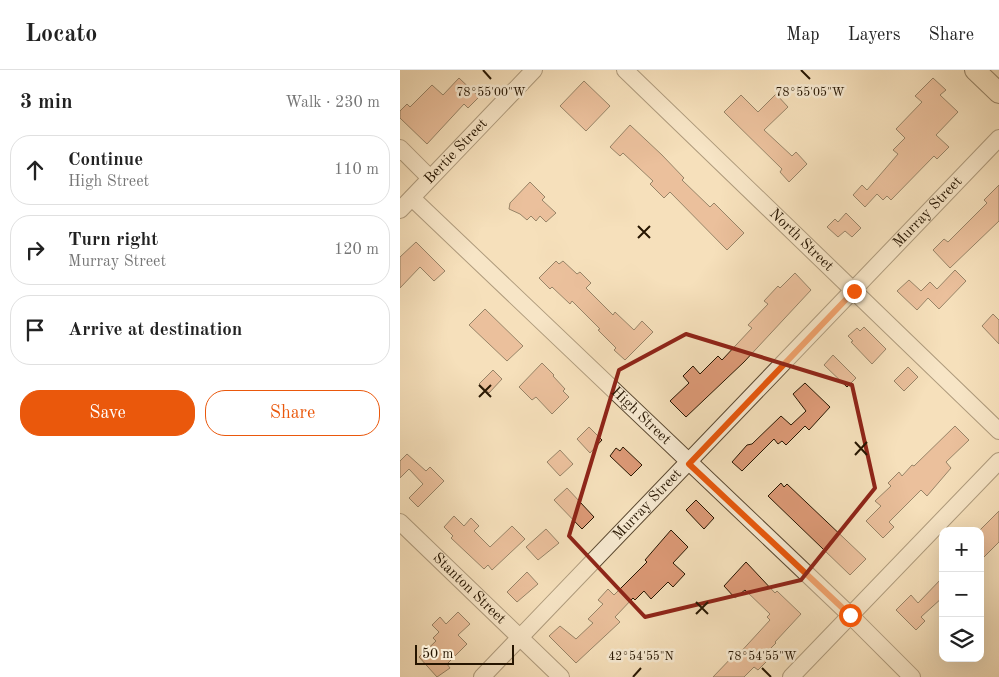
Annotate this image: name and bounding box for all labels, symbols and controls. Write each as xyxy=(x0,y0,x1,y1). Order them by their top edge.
text: Locato xyxy=(25,23,97,47)
text: Map xyxy=(786,26,820,44)
text: Layers xyxy=(848,26,900,44)
text: Share xyxy=(928,26,974,44)
text: 78°55'00"W xyxy=(456,86,526,99)
text: 78°55'05"W xyxy=(775,86,845,99)
text: 3 min xyxy=(20,92,73,113)
text: Walk · 230 m xyxy=(285,95,380,111)
street label: Bertie Street xyxy=(422,116,490,187)
text: Continue xyxy=(68,151,143,170)
icon: ahead xyxy=(21,156,49,184)
text: 110 m xyxy=(334,162,379,178)
text: High Street xyxy=(68,174,149,190)
street label: Murray Street xyxy=(891,174,965,251)
street label: North Street xyxy=(766,206,836,274)
text: Turn right xyxy=(68,231,158,250)
icon: right xyxy=(21,236,49,264)
text: 120 m xyxy=(334,242,379,258)
text: Murray Street xyxy=(68,254,166,270)
route end xyxy=(843,280,866,303)
icon: arrive xyxy=(21,316,49,344)
text: Arrive at destination xyxy=(68,321,242,340)
street label: High Street xyxy=(608,384,674,448)
button: Save xyxy=(20,390,195,436)
button: Share xyxy=(205,390,380,436)
street label: Murray Street xyxy=(610,466,685,543)
map controls xyxy=(939,527,984,662)
button: + xyxy=(939,527,984,572)
street label: Stanton Street xyxy=(430,550,509,627)
button: − xyxy=(939,572,984,617)
route start xyxy=(839,604,862,627)
button: layers xyxy=(939,617,984,662)
scale bar xyxy=(415,642,514,665)
text: 50 m xyxy=(422,647,453,661)
text: 42°54'55"N xyxy=(608,650,674,663)
text: 78°54'55"W xyxy=(727,650,797,663)

